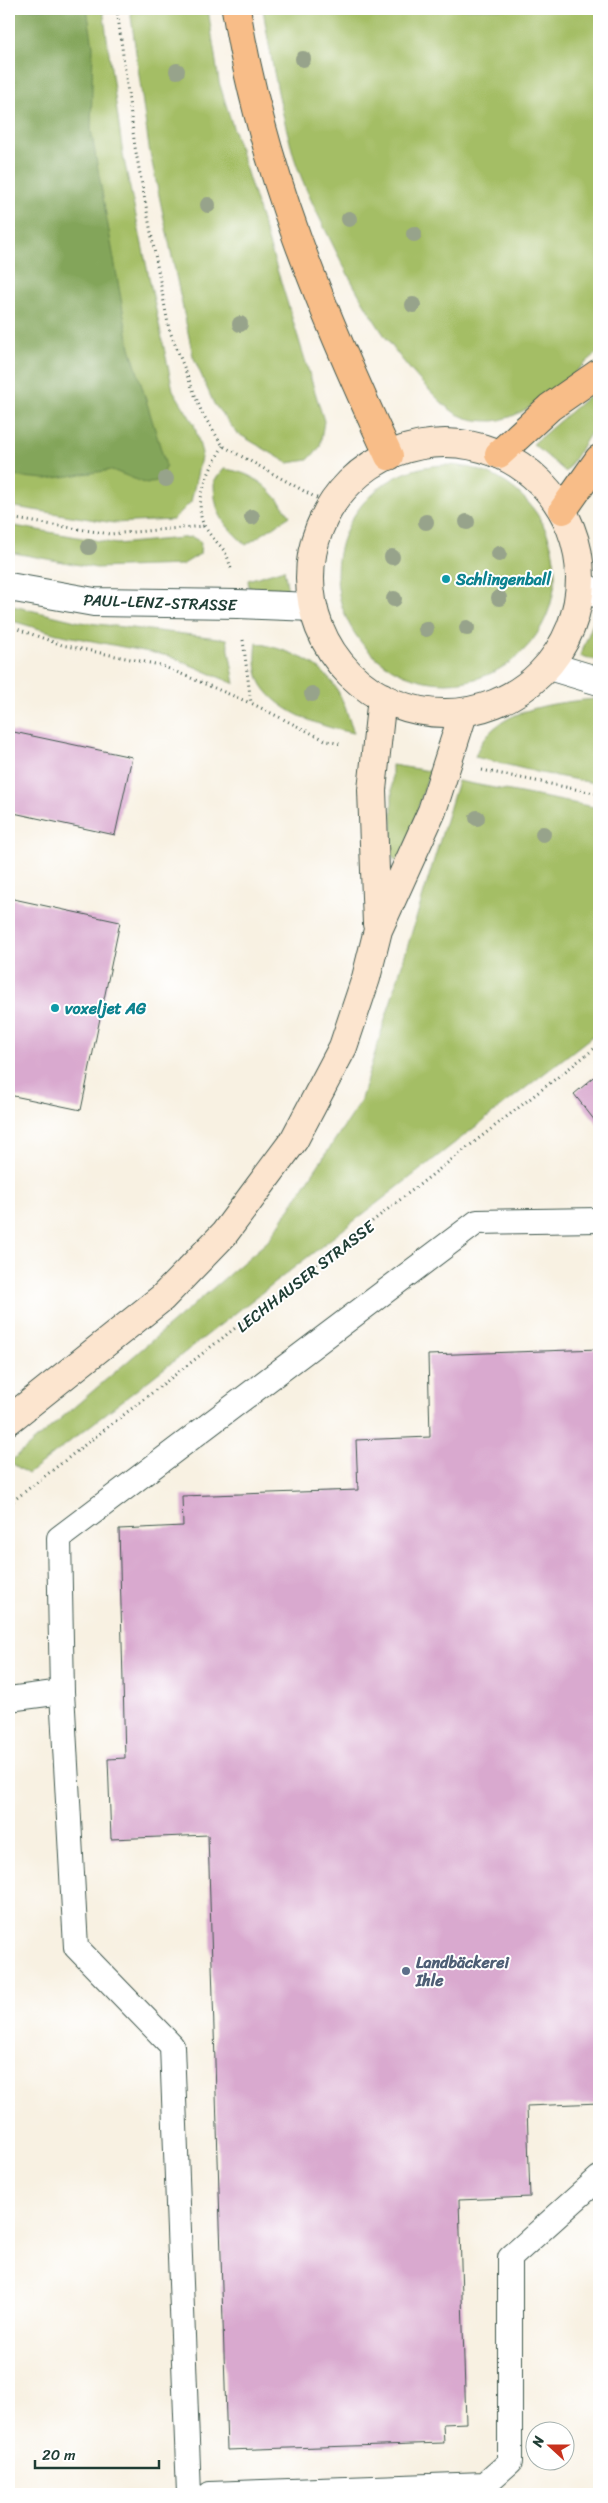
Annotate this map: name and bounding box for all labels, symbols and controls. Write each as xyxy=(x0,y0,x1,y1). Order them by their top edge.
place label: Schlingenball xyxy=(455,565,552,594)
marker: Schlingenball xyxy=(440,573,452,585)
street label: PAUL-LENZ-STRASSE xyxy=(83,585,238,620)
place label: voxeljet AG xyxy=(65,994,147,1023)
marker: voxeljet AG xyxy=(49,1002,61,1014)
street label: LECHHAUSER STRASSE xyxy=(230,1212,382,1340)
place label: Landbäckerei Ihle xyxy=(415,1948,510,1995)
marker: Landbäckerei Ihle xyxy=(400,1965,412,1977)
north arrow xyxy=(526,2420,576,2470)
text: N xyxy=(525,2432,552,2451)
scale bar xyxy=(35,2438,159,2470)
text: 20 m xyxy=(42,2442,76,2468)

